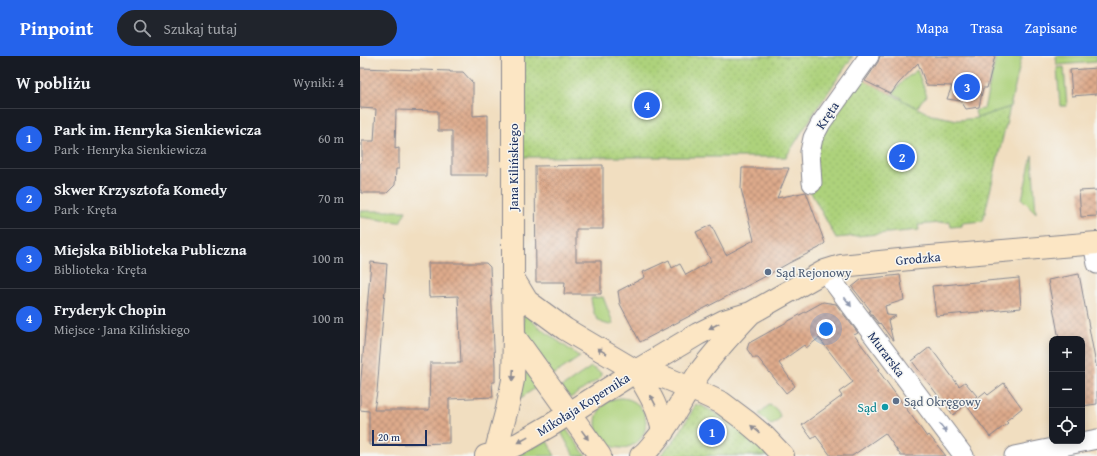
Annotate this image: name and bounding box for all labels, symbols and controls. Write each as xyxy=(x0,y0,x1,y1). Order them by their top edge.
search box xyxy=(117,10,397,46)
text: Pinpoint xyxy=(20,14,93,42)
icon: search xyxy=(131,17,153,39)
text: Szukaj tutaj xyxy=(163,18,237,39)
text: Mapa xyxy=(916,18,949,38)
text: Trasa xyxy=(971,18,1003,38)
text: Zapisane xyxy=(1025,18,1077,38)
text: W pobliżu xyxy=(16,70,91,95)
pin: 3 xyxy=(954,72,980,102)
text: Wyniki: 4 xyxy=(293,73,344,92)
pin: 4 xyxy=(634,90,660,120)
street label: Kręta xyxy=(811,97,844,133)
text: Park im. Henryka Sienkiewicza xyxy=(54,119,261,140)
street label: Jana Kilińskiego xyxy=(504,123,523,213)
text: 1 xyxy=(26,129,32,148)
text: 60 m xyxy=(318,129,344,148)
text: Park · Henryka Sienkiewicza xyxy=(54,140,207,159)
pin: 2 xyxy=(889,142,915,172)
text: Skwer Krzysztofa Komedy xyxy=(54,179,227,200)
text: 2 xyxy=(26,189,32,208)
text: 70 m xyxy=(318,189,344,208)
text: Park · Kręta xyxy=(54,200,117,219)
text: Miejska Biblioteka Publiczna xyxy=(54,239,247,260)
street label: Grodzka xyxy=(895,247,942,270)
text: 3 xyxy=(26,249,32,268)
text: 100 m xyxy=(312,249,344,268)
text: Biblioteka · Kręta xyxy=(54,260,147,279)
place label: Sąd Rejonowy xyxy=(776,263,852,282)
marker: Sąd Rejonowy xyxy=(763,267,773,277)
one-way arrow xyxy=(844,297,852,307)
text: Fryderyk Chopin xyxy=(54,299,166,320)
text: 4 xyxy=(26,309,32,328)
text: 100 m xyxy=(312,309,344,328)
your location xyxy=(816,319,836,339)
text: Miejsce · Jana Kilińskiego xyxy=(54,320,190,339)
one-way arrow xyxy=(708,323,720,329)
street label: Murarska xyxy=(863,328,910,382)
map controls xyxy=(1049,336,1085,444)
button: + xyxy=(1049,336,1085,372)
one-way arrow xyxy=(597,347,607,355)
street label: Mikołaja Kopernika xyxy=(533,368,634,441)
one-way arrow xyxy=(509,369,516,381)
button: − xyxy=(1049,372,1085,408)
place label: Sąd Okręgowy xyxy=(904,392,981,411)
one-way arrow xyxy=(650,394,656,405)
marker: Sąd Okręgowy xyxy=(891,396,901,406)
place label: Sąd xyxy=(858,398,877,417)
marker: Sąd xyxy=(880,402,890,412)
button: locate xyxy=(1049,408,1085,444)
pin: 1 xyxy=(699,417,725,447)
one-way arrow xyxy=(939,423,948,434)
one-way arrow xyxy=(750,424,761,433)
scale bar xyxy=(372,428,427,447)
text: 20 m xyxy=(378,429,400,445)
one-way arrow xyxy=(580,429,589,440)
one-way arrow xyxy=(518,437,529,444)

